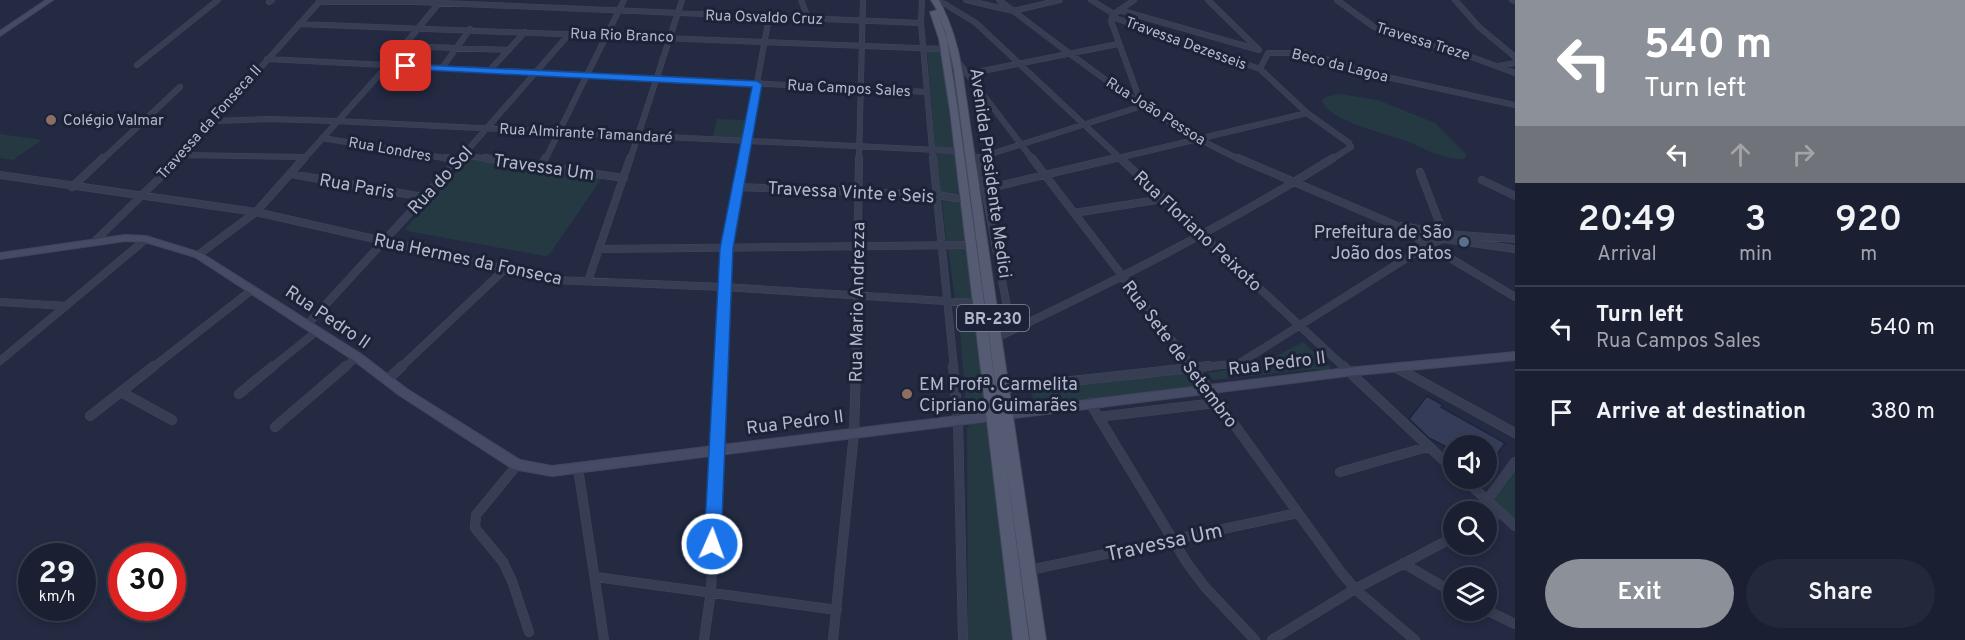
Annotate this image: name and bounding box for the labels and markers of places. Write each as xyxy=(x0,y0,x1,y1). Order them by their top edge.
pin xyxy=(380,40,431,91)
place label: Colégio Valmar xyxy=(63,112,164,131)
marker: Colégio Valmar xyxy=(44,113,58,127)
place label: Prefeitura de São João dos Patos xyxy=(1314,222,1452,266)
marker: Prefeitura de São João dos Patos xyxy=(1457,235,1471,249)
place label: EM Profª. Carmelita Cipriano Guimarães xyxy=(919,374,1078,418)
marker: EM Profª. Carmelita Cipriano Guimarães xyxy=(900,387,914,401)

